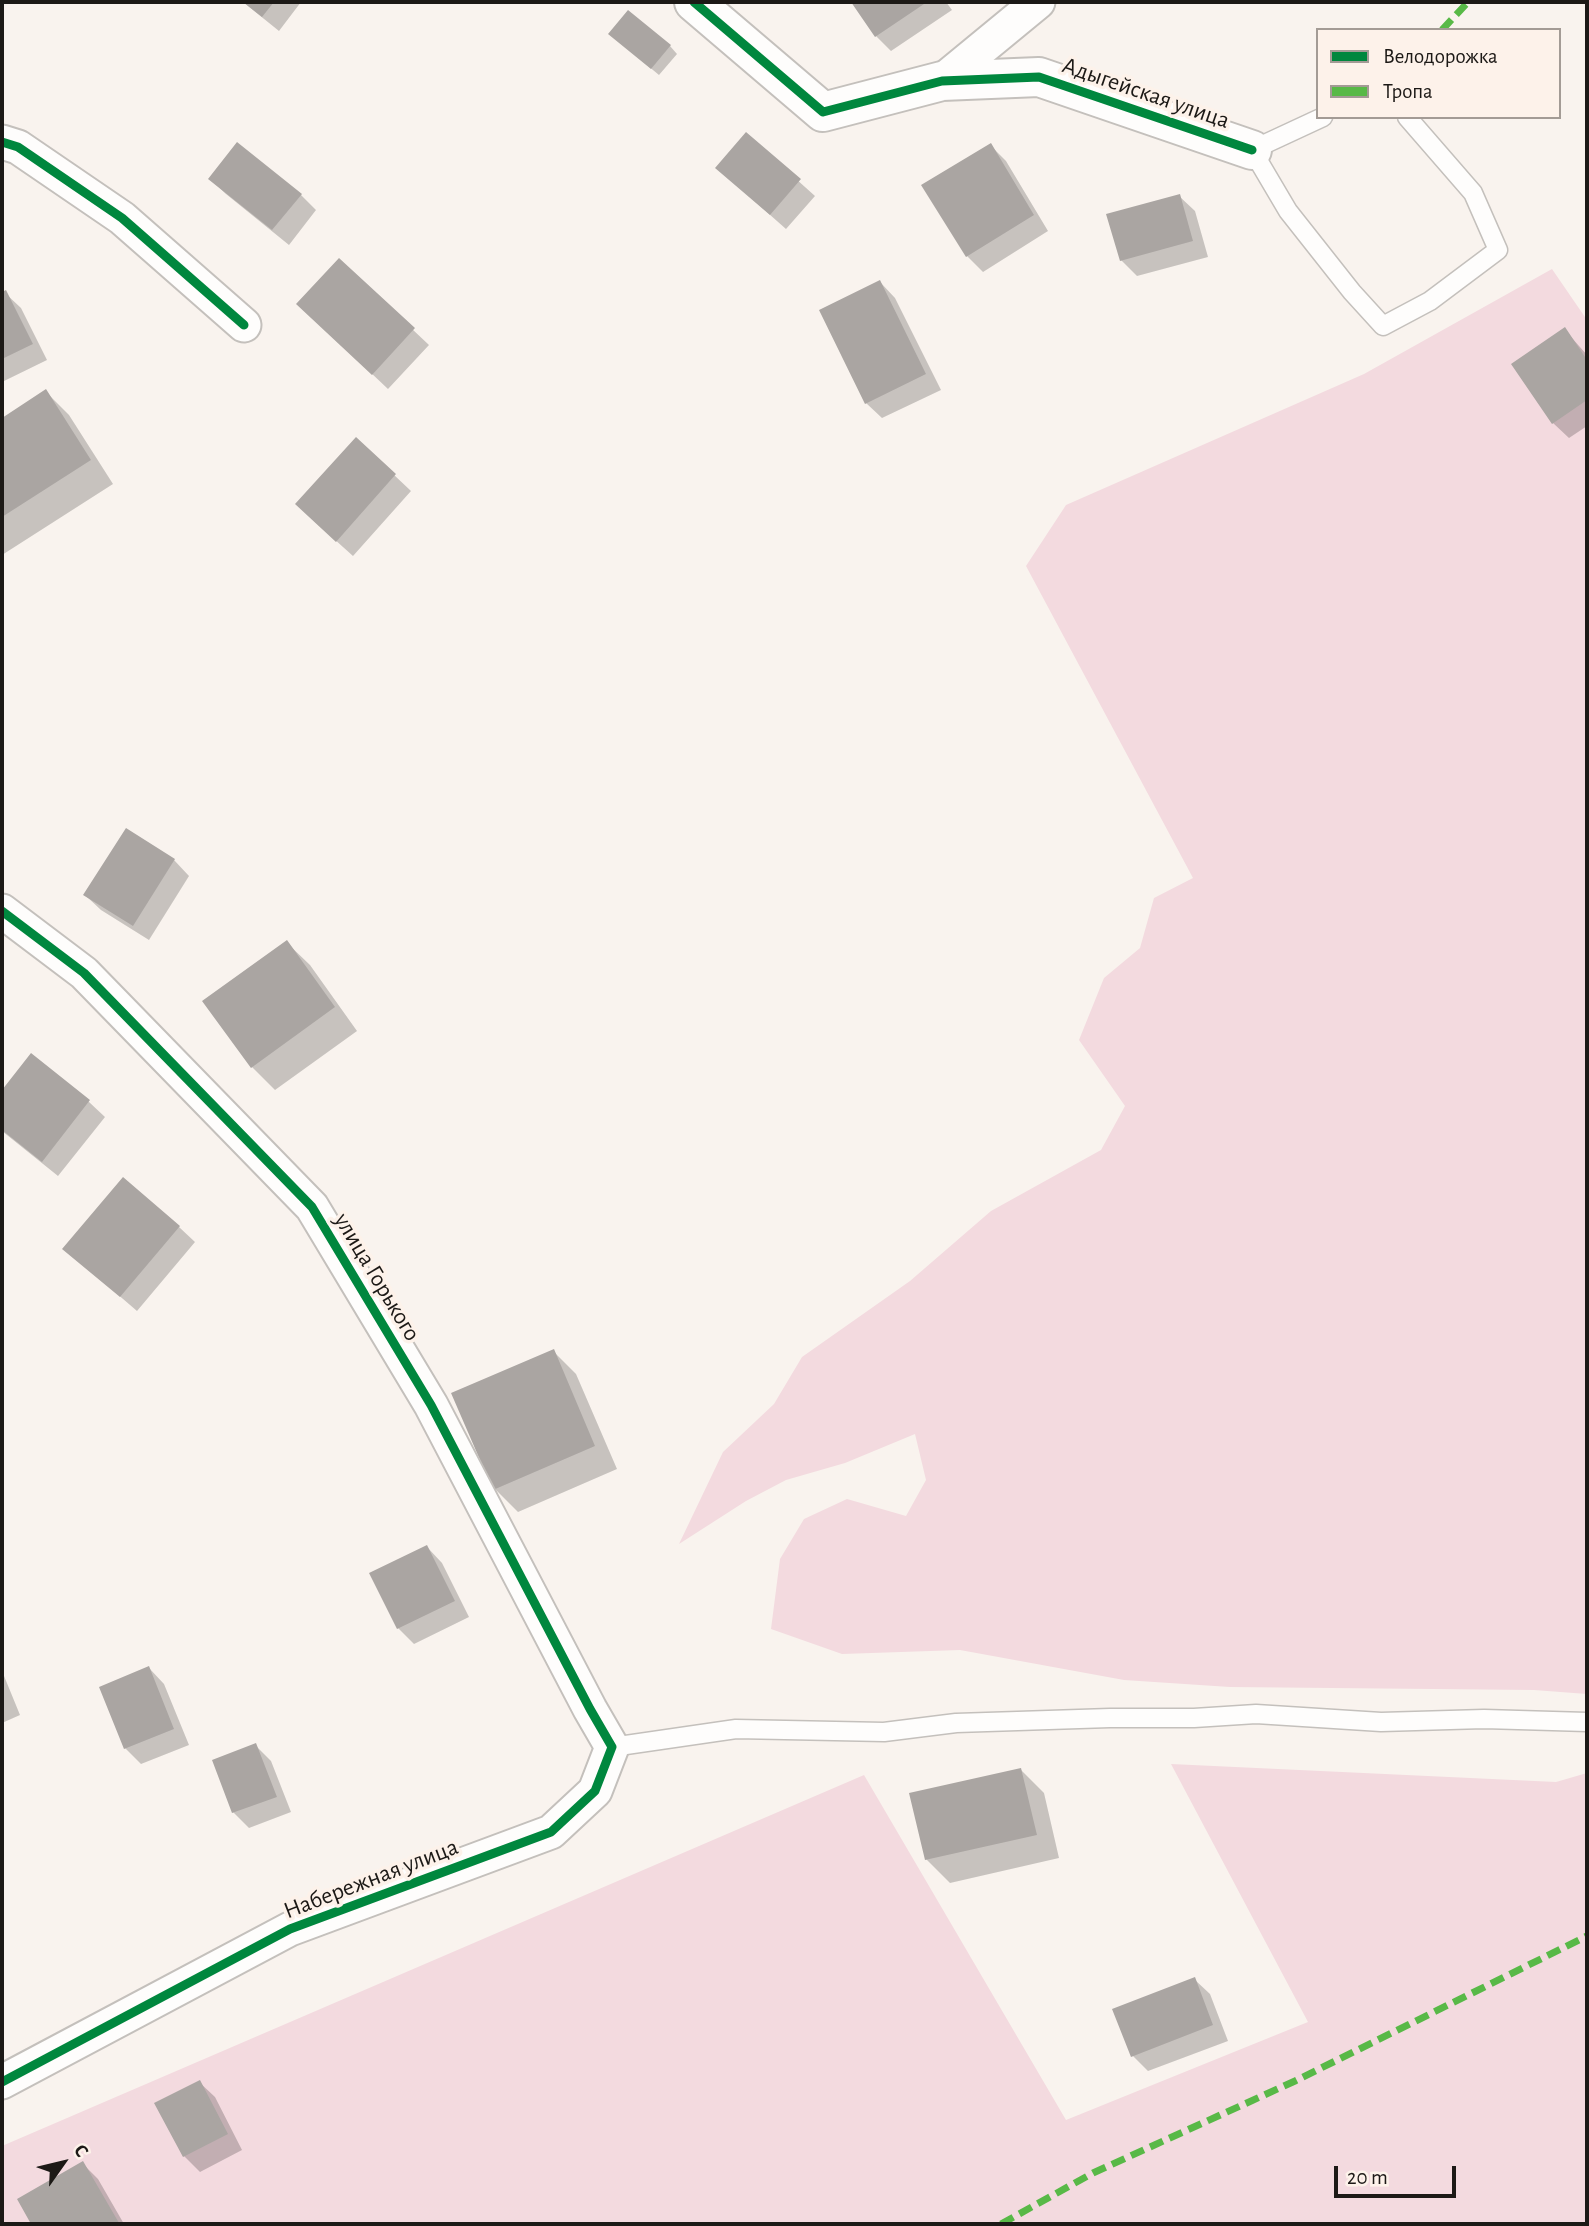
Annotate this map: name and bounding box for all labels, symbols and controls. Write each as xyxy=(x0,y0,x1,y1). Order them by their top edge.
legend xyxy=(1316,28,1561,119)
text: Велодорожка xyxy=(1383,46,1498,67)
street label: Адыгейская улица xyxy=(1059,51,1233,135)
text: Тропа xyxy=(1383,81,1433,102)
street label: улица Горького xyxy=(328,1208,426,1346)
street label: Набережная улица xyxy=(280,1832,462,1926)
north arrow xyxy=(28,2128,98,2198)
text: С xyxy=(70,2141,92,2161)
scale bar xyxy=(1337,2152,1460,2196)
text: 20 m xyxy=(1347,2167,1388,2188)

